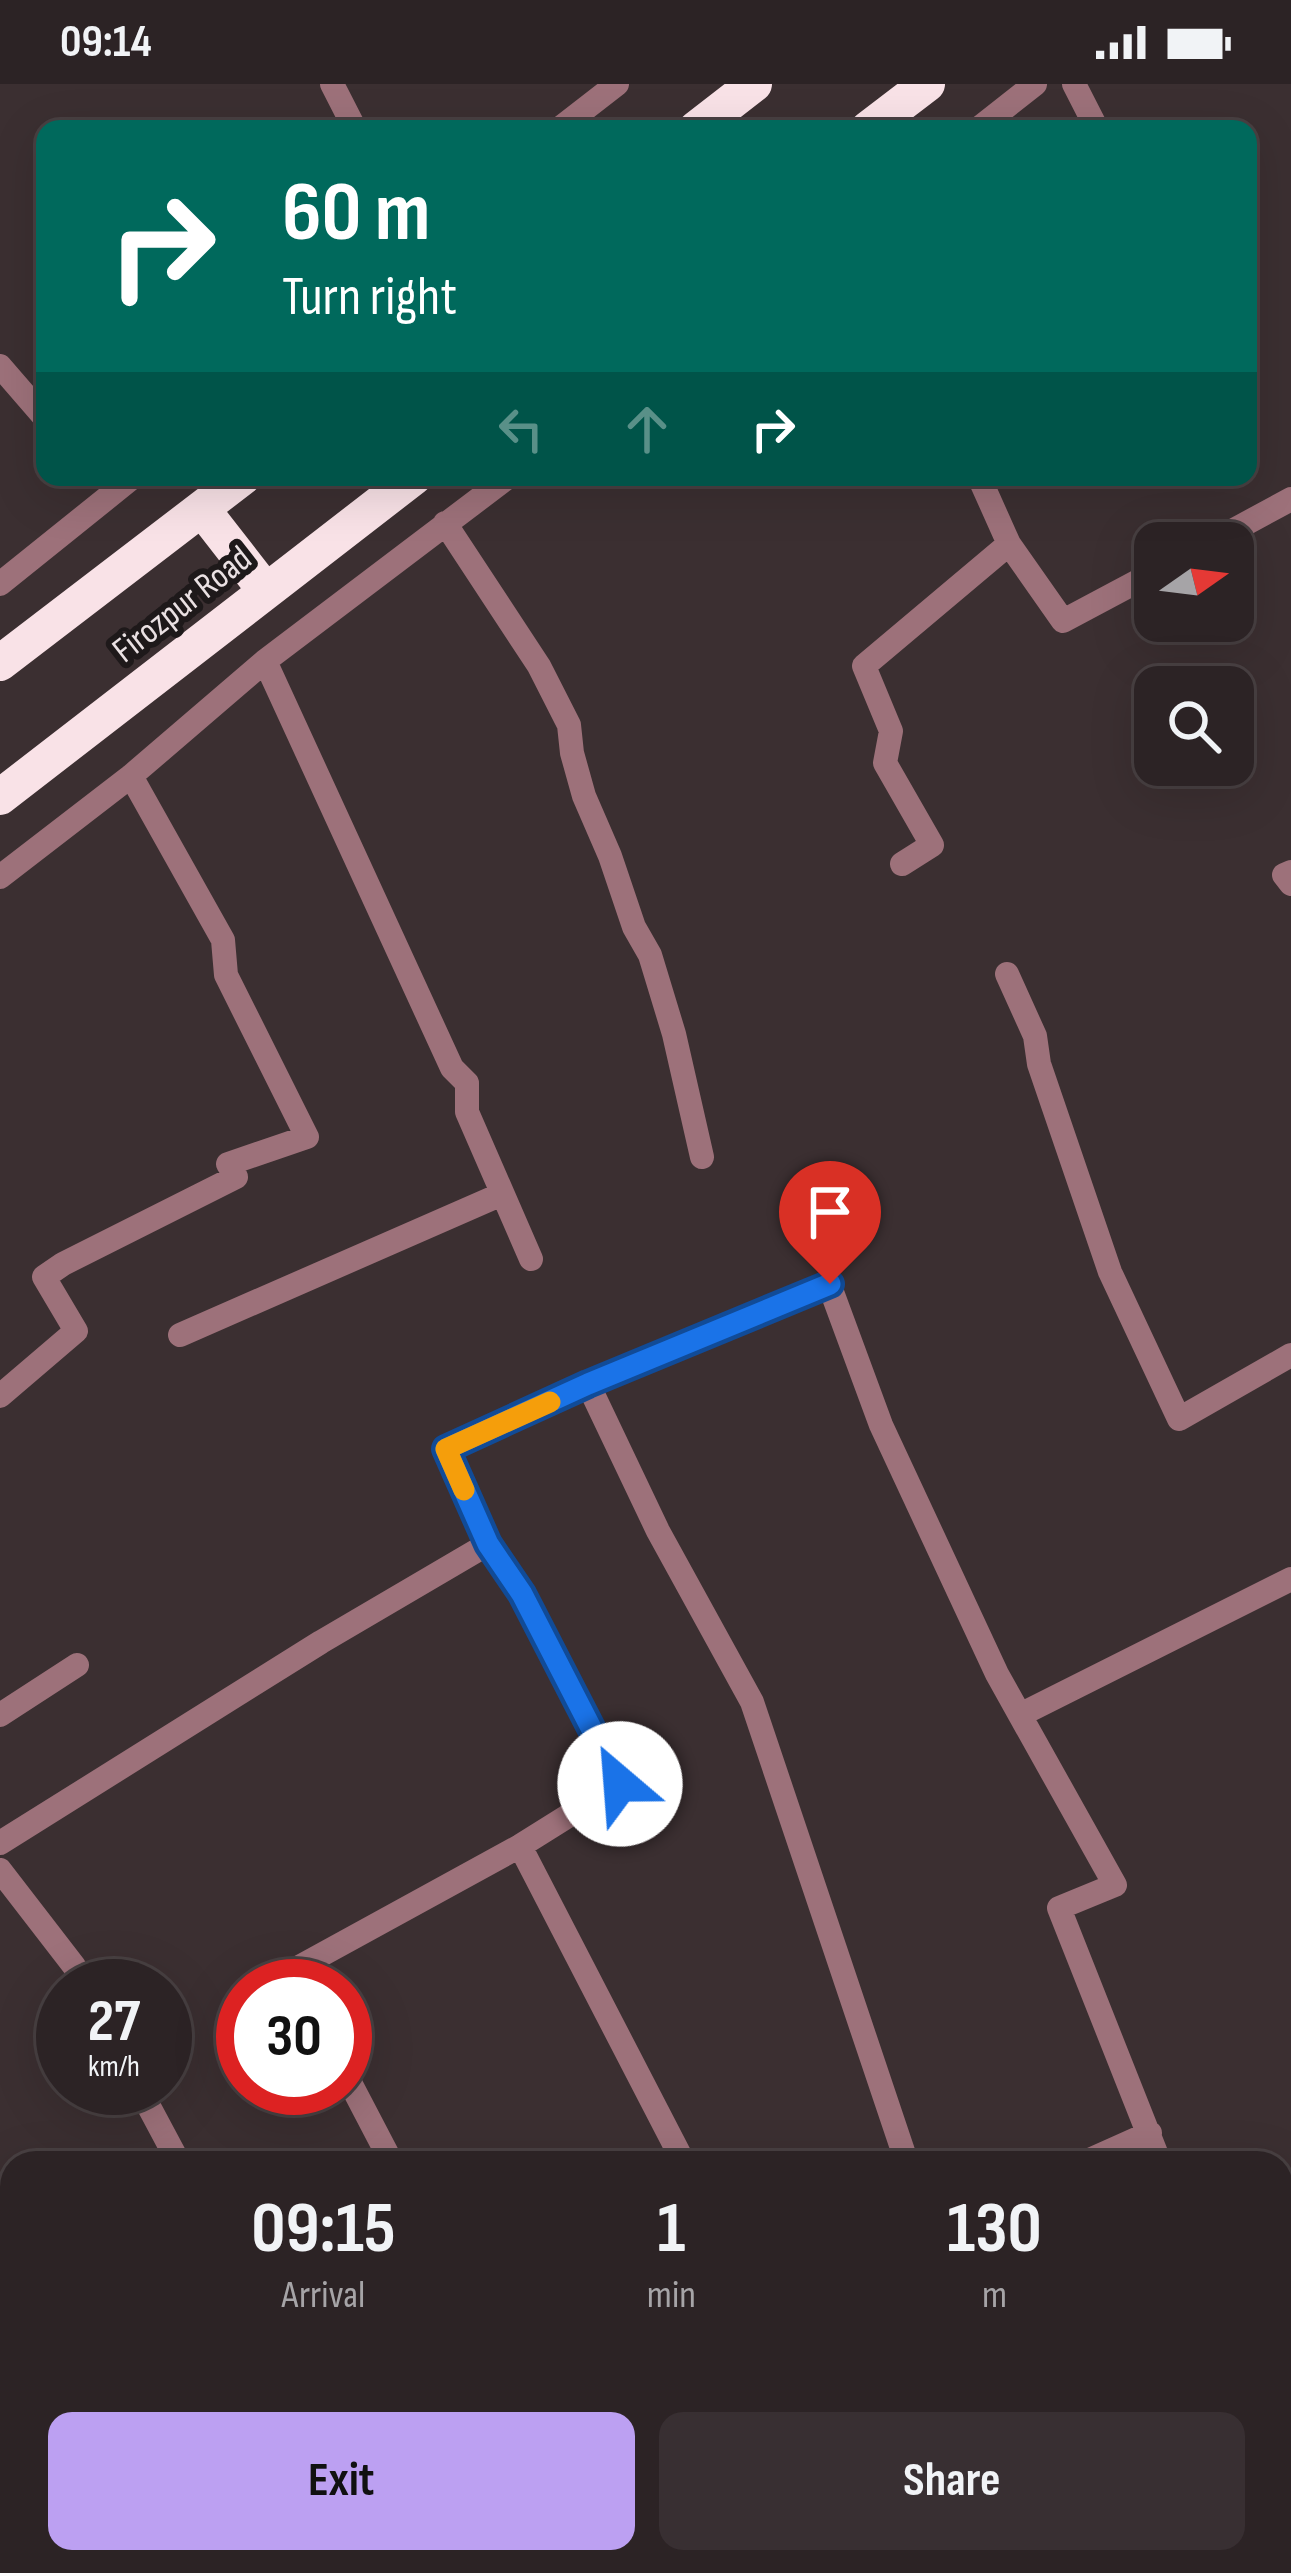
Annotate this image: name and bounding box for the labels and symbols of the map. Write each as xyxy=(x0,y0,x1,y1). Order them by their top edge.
north arrow xyxy=(1134,522,1254,642)
street label: Firozpur Road xyxy=(105,537,260,672)
pin xyxy=(779,1161,881,1284)
position arrow xyxy=(557,1721,683,1847)
speed limit sign: 30 xyxy=(216,1959,372,2115)

